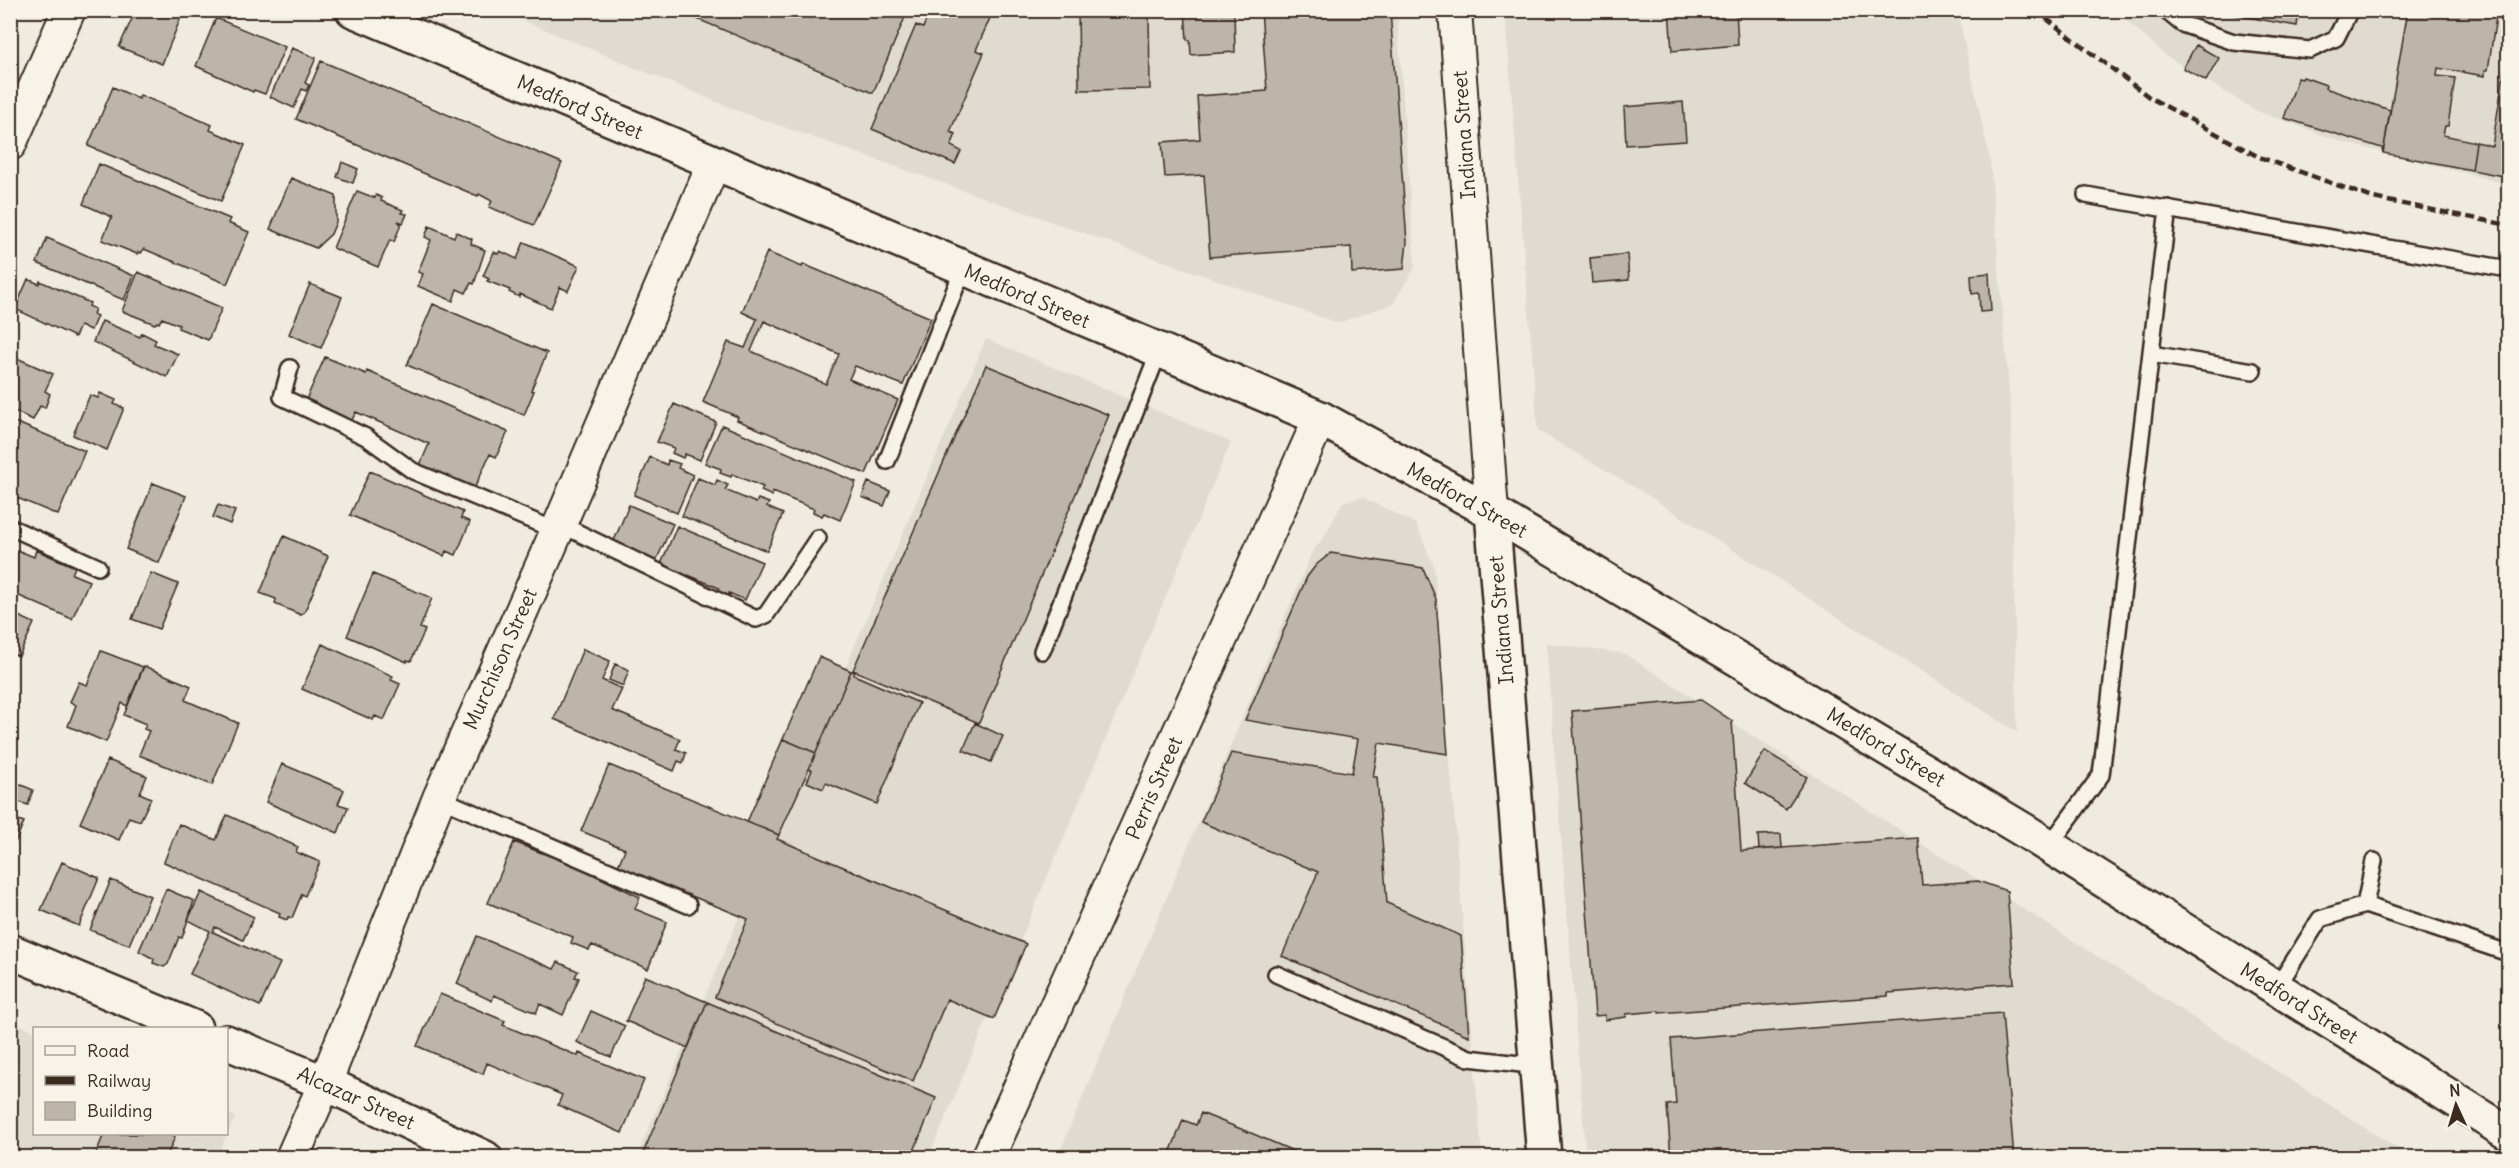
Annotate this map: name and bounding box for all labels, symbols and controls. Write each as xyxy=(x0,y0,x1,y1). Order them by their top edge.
street label: Medford Street xyxy=(514,69,647,144)
street label: Indiana Street xyxy=(1447,70,1480,200)
street label: Medford Street xyxy=(961,258,1094,333)
street label: Medford Street xyxy=(1403,456,1532,543)
street label: Indiana Street xyxy=(1482,554,1519,685)
street label: Murchison Street xyxy=(457,584,542,733)
street label: Medford Street xyxy=(1822,701,1950,792)
street label: Perris Street xyxy=(1120,732,1187,843)
street label: Medford Street xyxy=(2236,956,2363,1049)
legend xyxy=(33,1027,228,1135)
text: Road xyxy=(87,1039,130,1062)
street label: Alcazar Street xyxy=(294,1061,419,1135)
text: Railway xyxy=(87,1069,151,1092)
north arrow xyxy=(2426,1075,2486,1135)
text: N xyxy=(2449,1080,2461,1100)
text: Building xyxy=(87,1099,152,1122)

